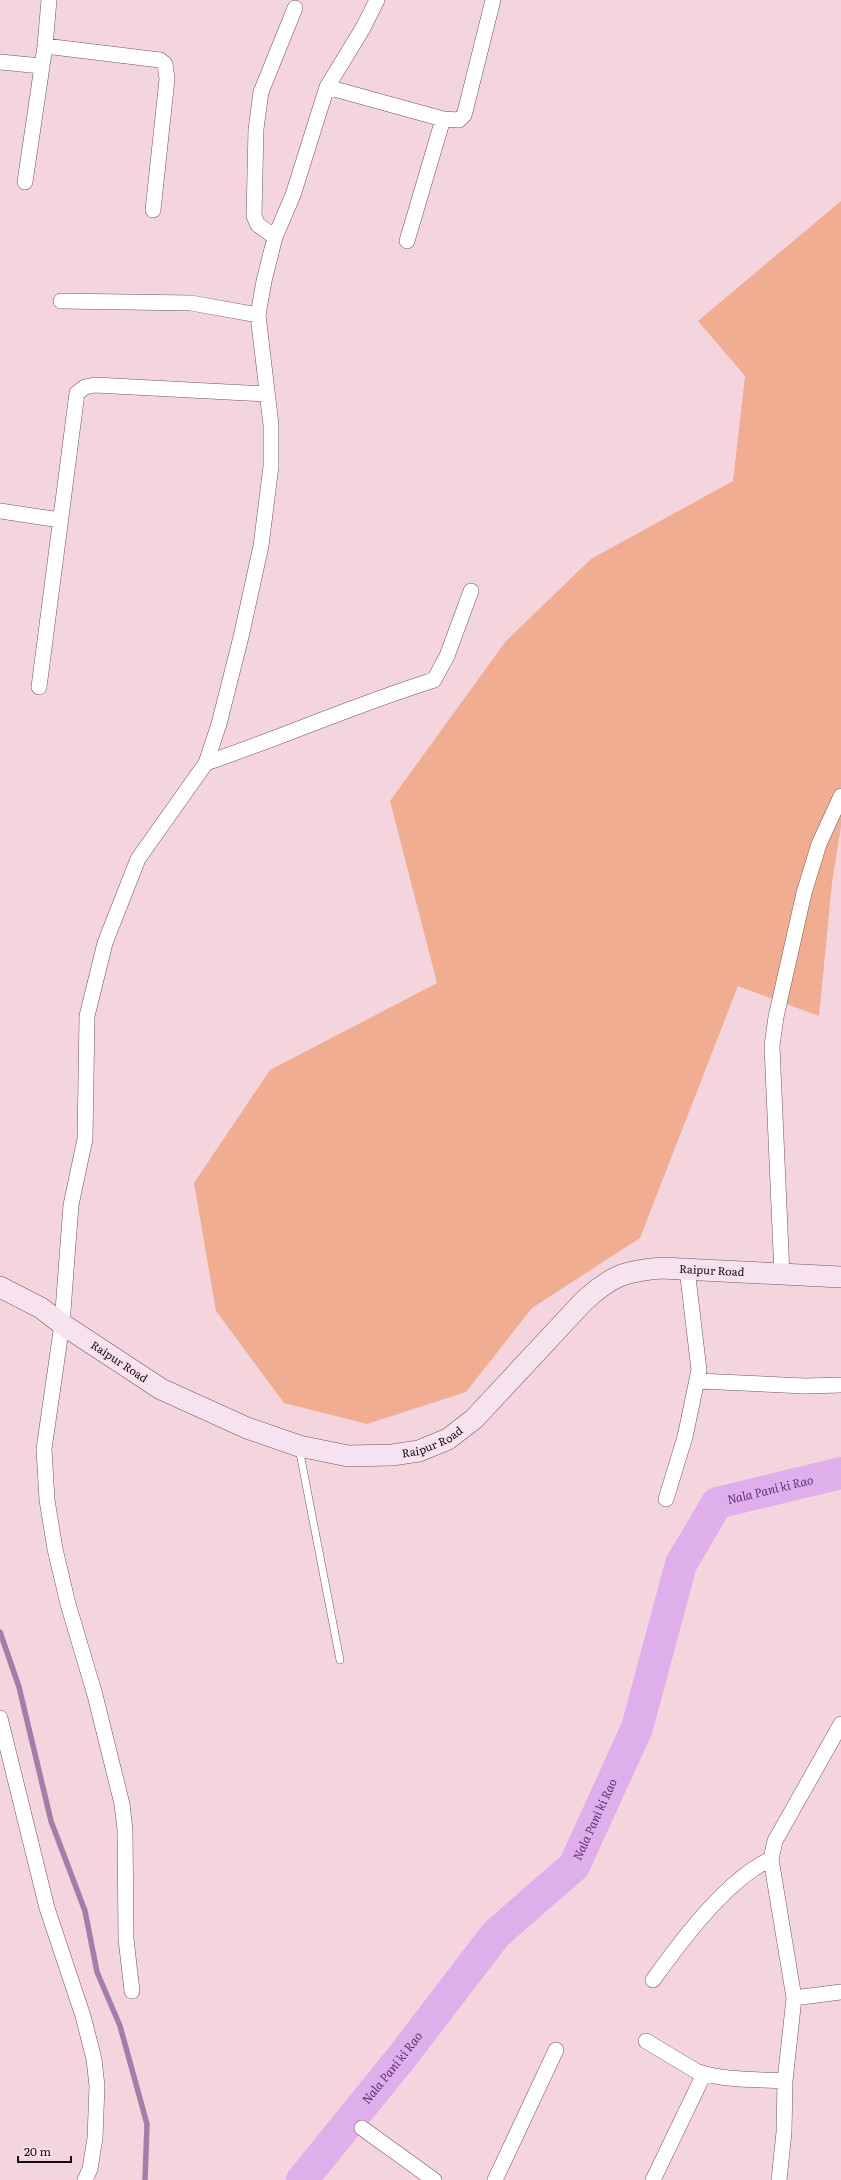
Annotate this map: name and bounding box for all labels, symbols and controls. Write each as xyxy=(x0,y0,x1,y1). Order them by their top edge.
street label: Raipur Road xyxy=(679,1260,745,1279)
street label: Raipur Road xyxy=(88,1336,152,1386)
street label: Raipur Road xyxy=(401,1422,466,1460)
water label: Nala Pani ki Rao xyxy=(725,1470,815,1508)
water label: Nala Pani ki Rao xyxy=(568,1775,621,1863)
water label: Nala Pani ki Rao xyxy=(357,2027,426,2107)
scale bar xyxy=(18,2138,71,2164)
text: 20 m xyxy=(24,2142,51,2160)

